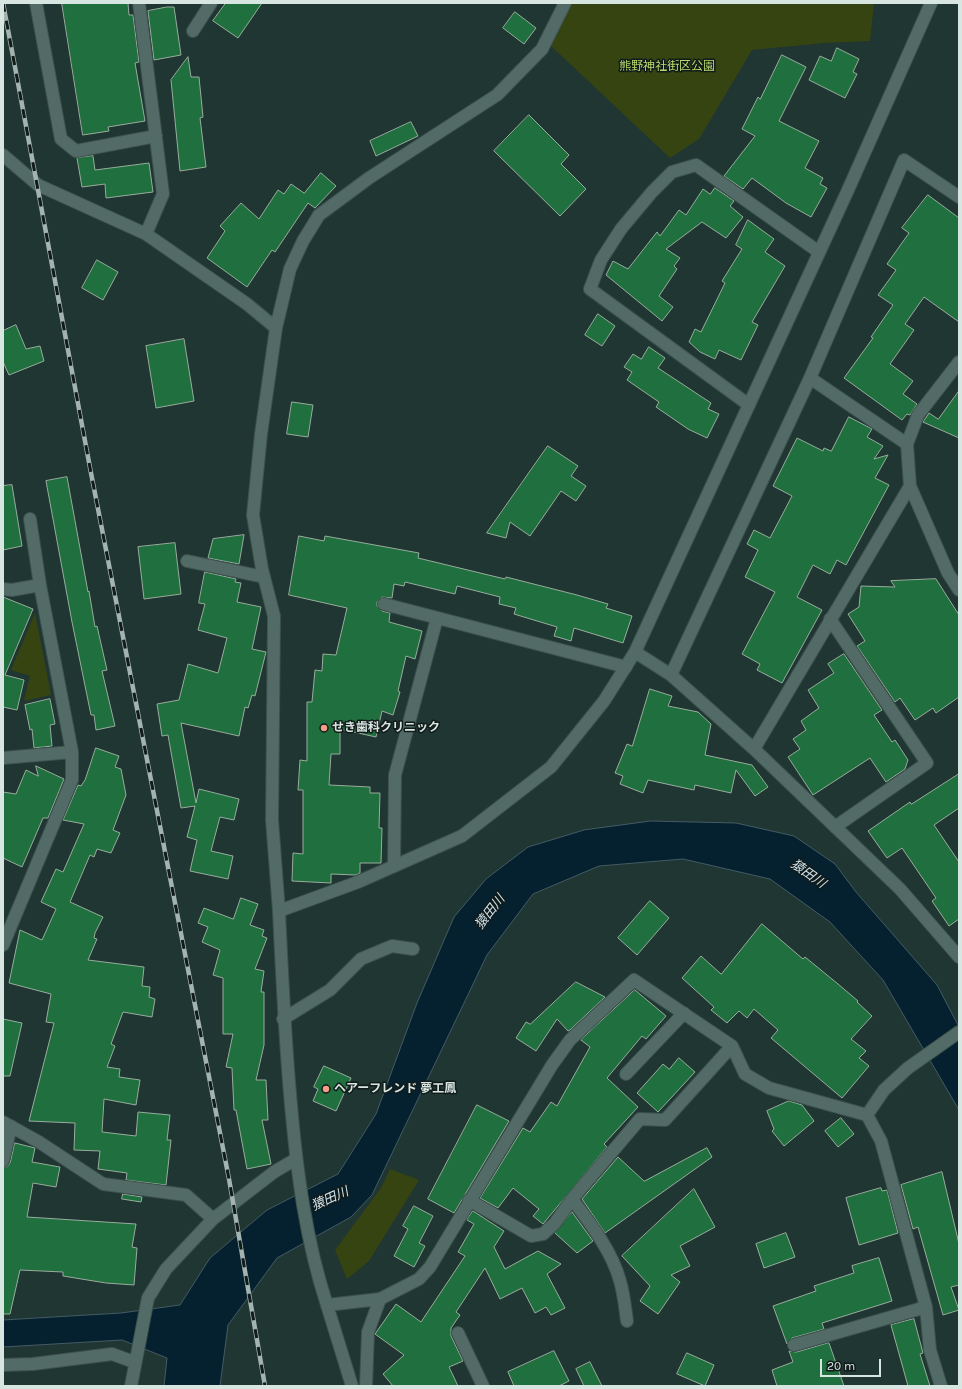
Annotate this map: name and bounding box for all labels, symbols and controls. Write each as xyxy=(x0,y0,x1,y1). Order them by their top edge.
park label: 熊野神社街区公園 xyxy=(619,60,715,74)
place label: せき歯科クリニック xyxy=(332,721,440,735)
marker: せき歯科クリニック xyxy=(319,723,329,733)
water label: 猿田川 xyxy=(788,856,828,892)
water label: 猿田川 xyxy=(472,892,508,932)
place label: ヘアーフレンド 夢工鳳 xyxy=(334,1082,456,1096)
marker: ヘアーフレンド 夢工鳳 xyxy=(321,1084,331,1094)
water label: 猿田川 xyxy=(309,1184,351,1214)
scale bar xyxy=(822,1351,883,1377)
text: 20 m xyxy=(827,1359,855,1373)

